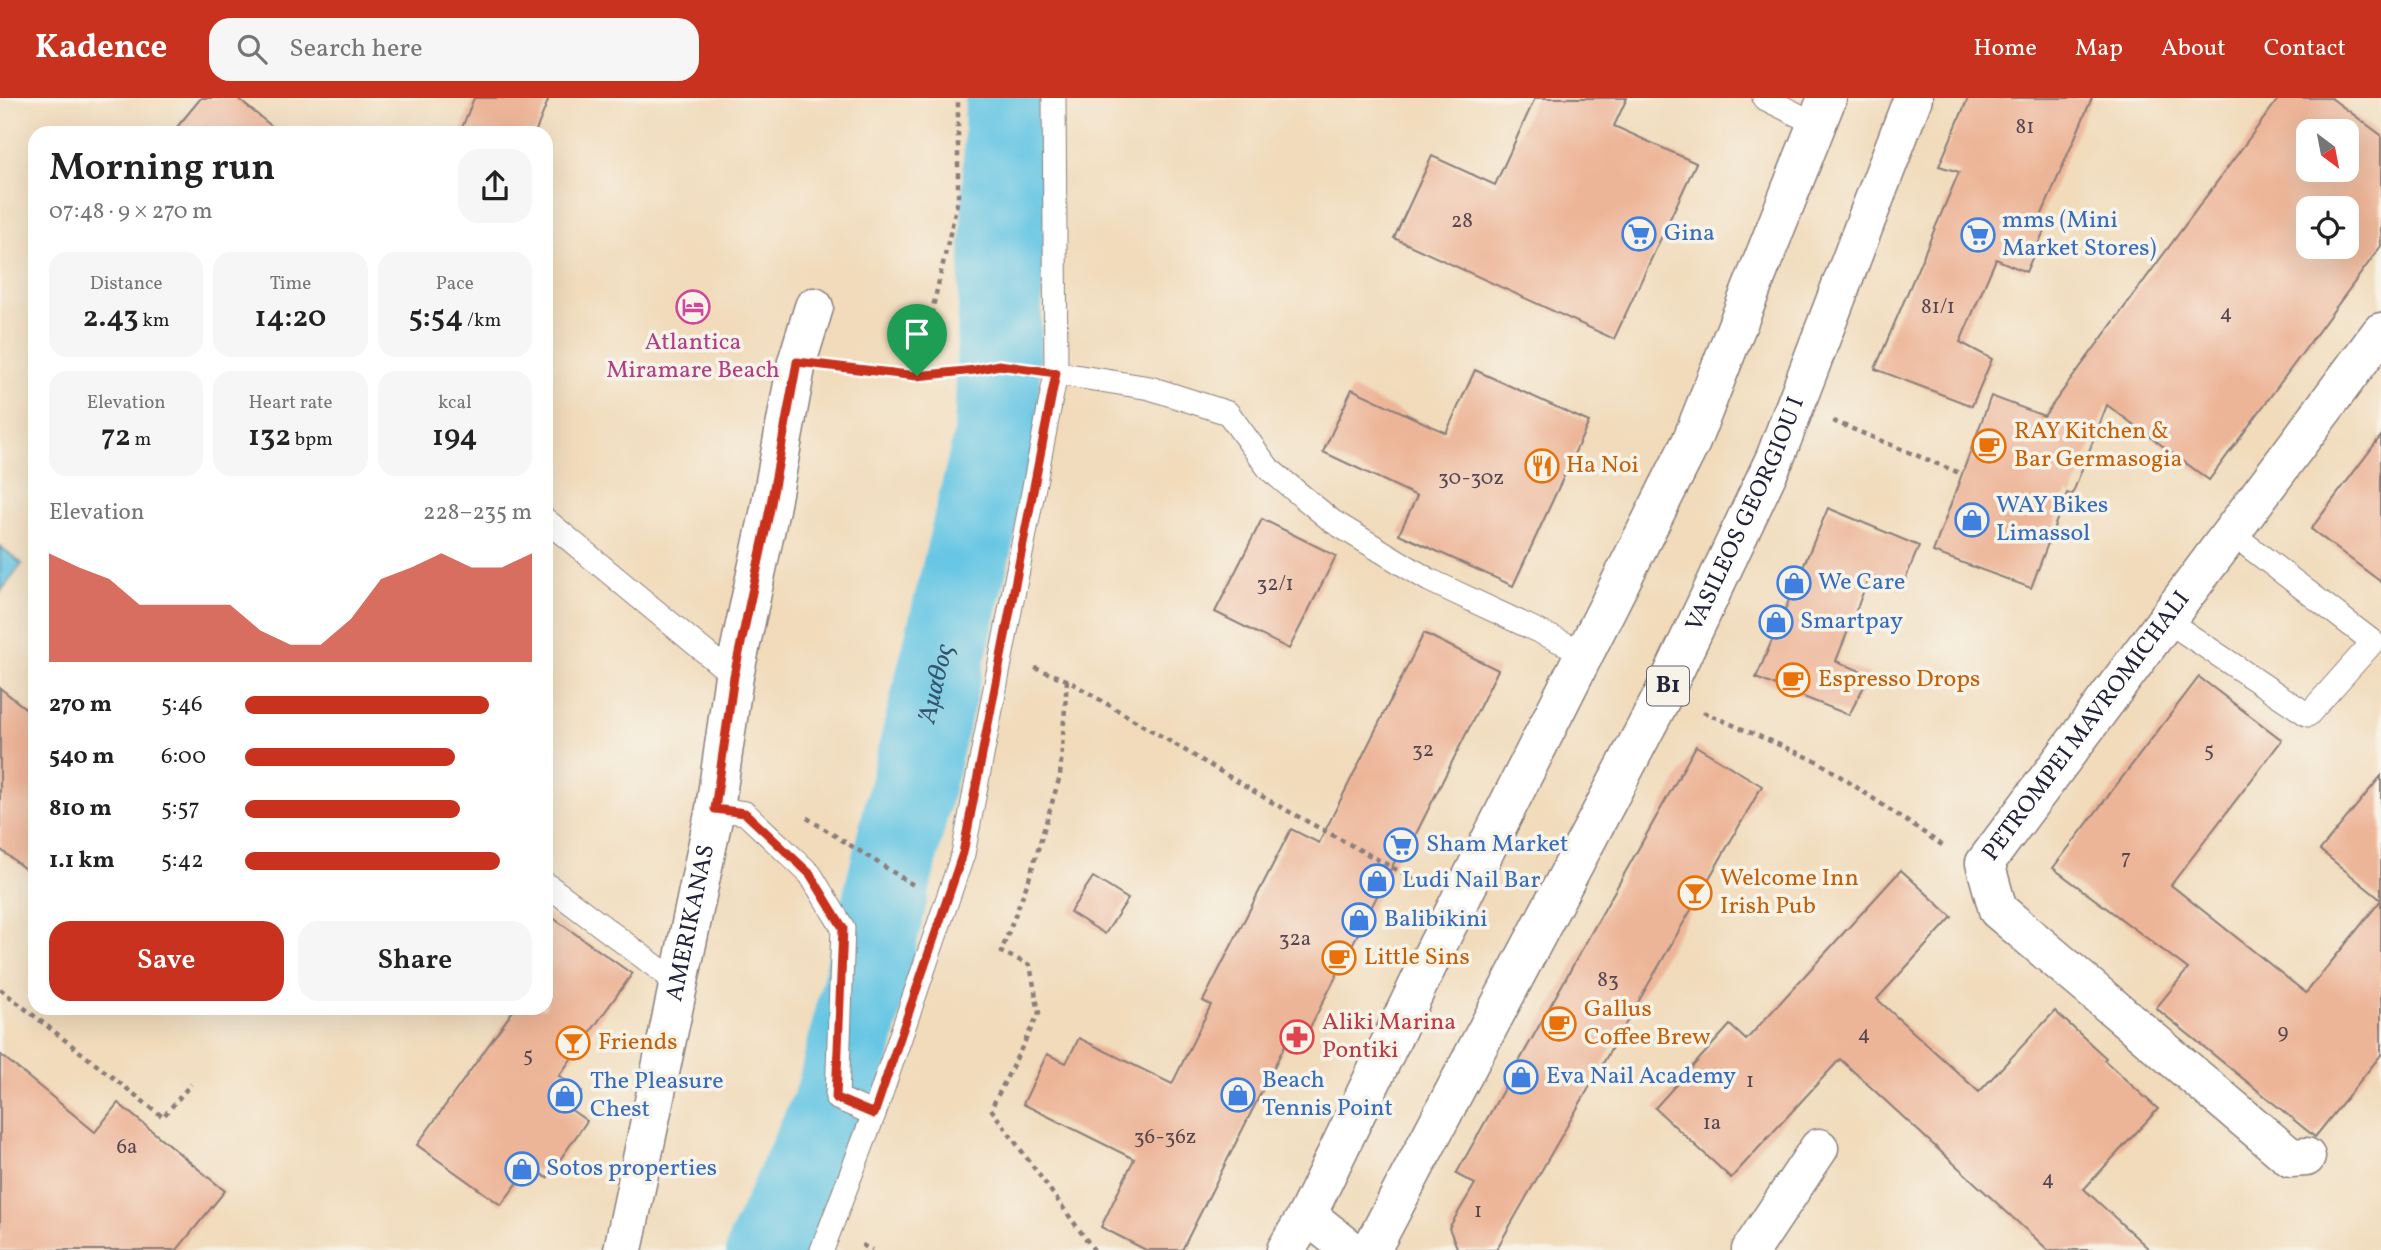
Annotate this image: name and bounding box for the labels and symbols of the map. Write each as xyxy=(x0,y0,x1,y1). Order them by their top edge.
house number: 81 xyxy=(2016,113,2034,142)
north arrow xyxy=(2296,119,2359,182)
place label: mms (Mini Market Stores) xyxy=(2002,204,2157,266)
house number: 28 xyxy=(1451,207,1473,236)
supermarket icon: Gina xyxy=(1620,215,1658,253)
supermarket icon: mms (Mini Market Stores) xyxy=(1959,216,1997,254)
place label: Gina xyxy=(1664,217,1715,251)
hotel icon: Atlantica Miramare Beach xyxy=(674,288,712,326)
house number: 81/1 xyxy=(1921,293,1955,322)
house number: 4 xyxy=(2220,299,2232,328)
pin xyxy=(887,304,947,376)
place label: Atlantica Miramare Beach xyxy=(606,326,780,388)
street label: VASILEOS GEORGIOU I xyxy=(1678,392,1814,637)
place label: RAY Kitchen & Bar Germasogia xyxy=(2014,415,2182,477)
cafe icon: RAY Kitchen & Bar Germasogia xyxy=(1970,427,2008,465)
restaurant icon: Ha Noi xyxy=(1523,447,1561,485)
place label: Ha Noi xyxy=(1566,449,1639,483)
house number: 30-30z xyxy=(1438,464,1504,493)
place label: WAY Bikes Limassol xyxy=(1996,489,2108,551)
shop icon: WAY Bikes Limassol xyxy=(1953,501,1991,539)
shop icon: We Care xyxy=(1775,564,1813,602)
place label: We Care xyxy=(1818,566,1905,600)
house number: 32/1 xyxy=(1256,570,1294,599)
street label: PETROMPEI MAVROMICHALI xyxy=(1975,584,2199,868)
shop icon: Smartpay xyxy=(1757,603,1795,641)
place label: Smartpay xyxy=(1800,605,1903,639)
water label: Άμαθος xyxy=(909,640,964,728)
cafe icon: Espresso Drops xyxy=(1774,661,1812,699)
place label: Espresso Drops xyxy=(1818,663,1980,697)
road number: B1 xyxy=(1647,666,1689,706)
house number: 32 xyxy=(1412,736,1434,765)
house number: 5 xyxy=(2204,736,2214,765)
supermarket icon: Sham Market xyxy=(1382,826,1420,864)
place label: Sham Market xyxy=(1426,828,1568,862)
street label: AMERIKANAS xyxy=(658,842,724,1004)
house number: 7 xyxy=(2121,844,2131,873)
shop icon: Ludi Nail Bar xyxy=(1358,862,1396,900)
place label: Welcome Inn Irish Pub xyxy=(1720,862,1859,924)
place label: Ludi Nail Bar xyxy=(1402,864,1540,898)
bar icon: Welcome Inn Irish Pub xyxy=(1676,874,1714,912)
shop icon: Balibikini xyxy=(1340,901,1378,939)
place label: Balibikini xyxy=(1384,903,1488,937)
house number: 32a xyxy=(1279,925,1311,954)
cafe icon: Little Sins xyxy=(1320,939,1358,977)
place label: Little Sins xyxy=(1364,941,1470,975)
house number: 83 xyxy=(1597,966,1619,995)
place label: Gallus Coffee Brew xyxy=(1584,993,1711,1055)
cafe icon: Gallus Coffee Brew xyxy=(1540,1005,1578,1043)
place label: Aliki Marina Pontiki xyxy=(1322,1006,1456,1068)
pharmacy icon: Aliki Marina Pontiki xyxy=(1278,1018,1316,1056)
house number: 9 xyxy=(2278,1018,2289,1047)
house number: 4 xyxy=(1858,1020,1870,1049)
bar icon: Friends xyxy=(554,1024,592,1062)
place label: Friends xyxy=(598,1026,678,1060)
house number: 5 xyxy=(523,1041,533,1070)
shop icon: Eva Nail Academy xyxy=(1502,1058,1540,1096)
place label: Eva Nail Academy xyxy=(1546,1060,1736,1094)
place label: Beach Tennis Point xyxy=(1262,1064,1393,1126)
place label: The Pleasure Chest xyxy=(590,1065,724,1127)
house number: 1 xyxy=(1746,1067,1754,1096)
shop icon: Beach Tennis Point xyxy=(1219,1076,1257,1114)
shop icon: The Pleasure Chest xyxy=(546,1077,584,1115)
house number: 1a xyxy=(1703,1109,1721,1138)
house number: 36-36z xyxy=(1134,1123,1196,1152)
house number: 6a xyxy=(116,1133,138,1162)
shop icon: Sotos properties xyxy=(503,1150,541,1188)
place label: Sotos properties xyxy=(546,1152,717,1186)
house number: 4 xyxy=(2042,1165,2054,1194)
house number: 1 xyxy=(1474,1197,1482,1226)

